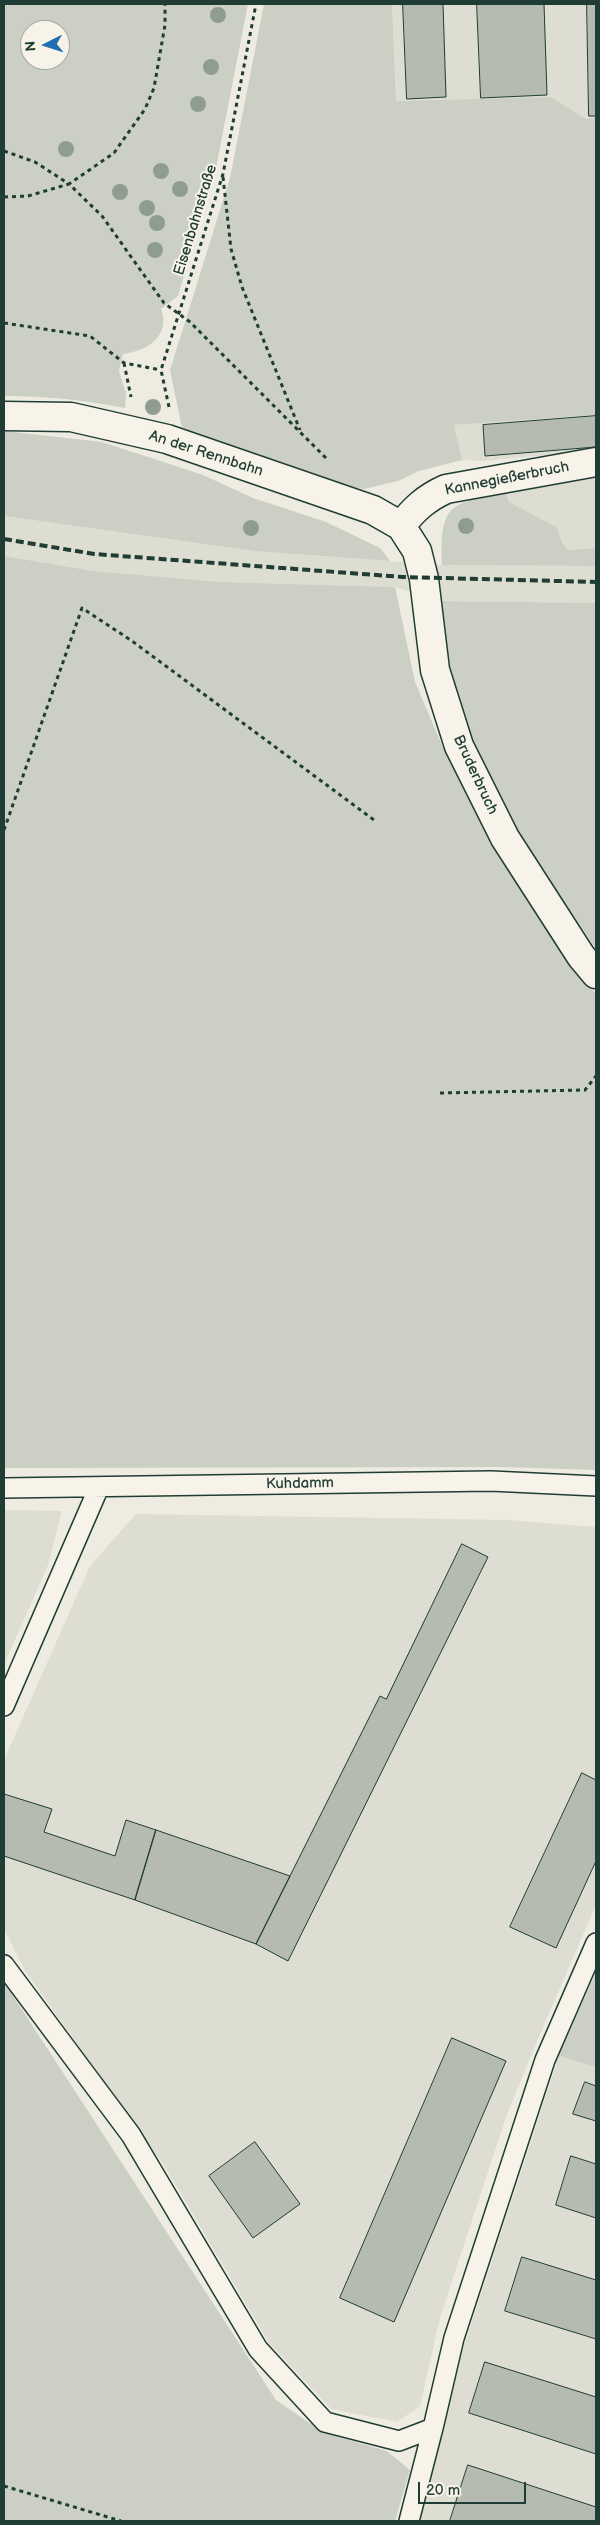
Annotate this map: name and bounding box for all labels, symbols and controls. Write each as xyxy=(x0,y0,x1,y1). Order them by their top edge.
north arrow xyxy=(20,20,70,70)
text: N xyxy=(22,40,39,52)
street label: Eisenbahnstraße xyxy=(171,162,221,278)
street label: An der Rennbahn xyxy=(147,427,265,481)
street label: Kannegießerbruch xyxy=(443,458,571,500)
street label: Bruderbruch xyxy=(449,732,501,818)
street label: Kuhdamm xyxy=(266,1474,334,1494)
scale bar xyxy=(420,2472,528,2504)
text: 20 m xyxy=(426,2481,460,2500)

